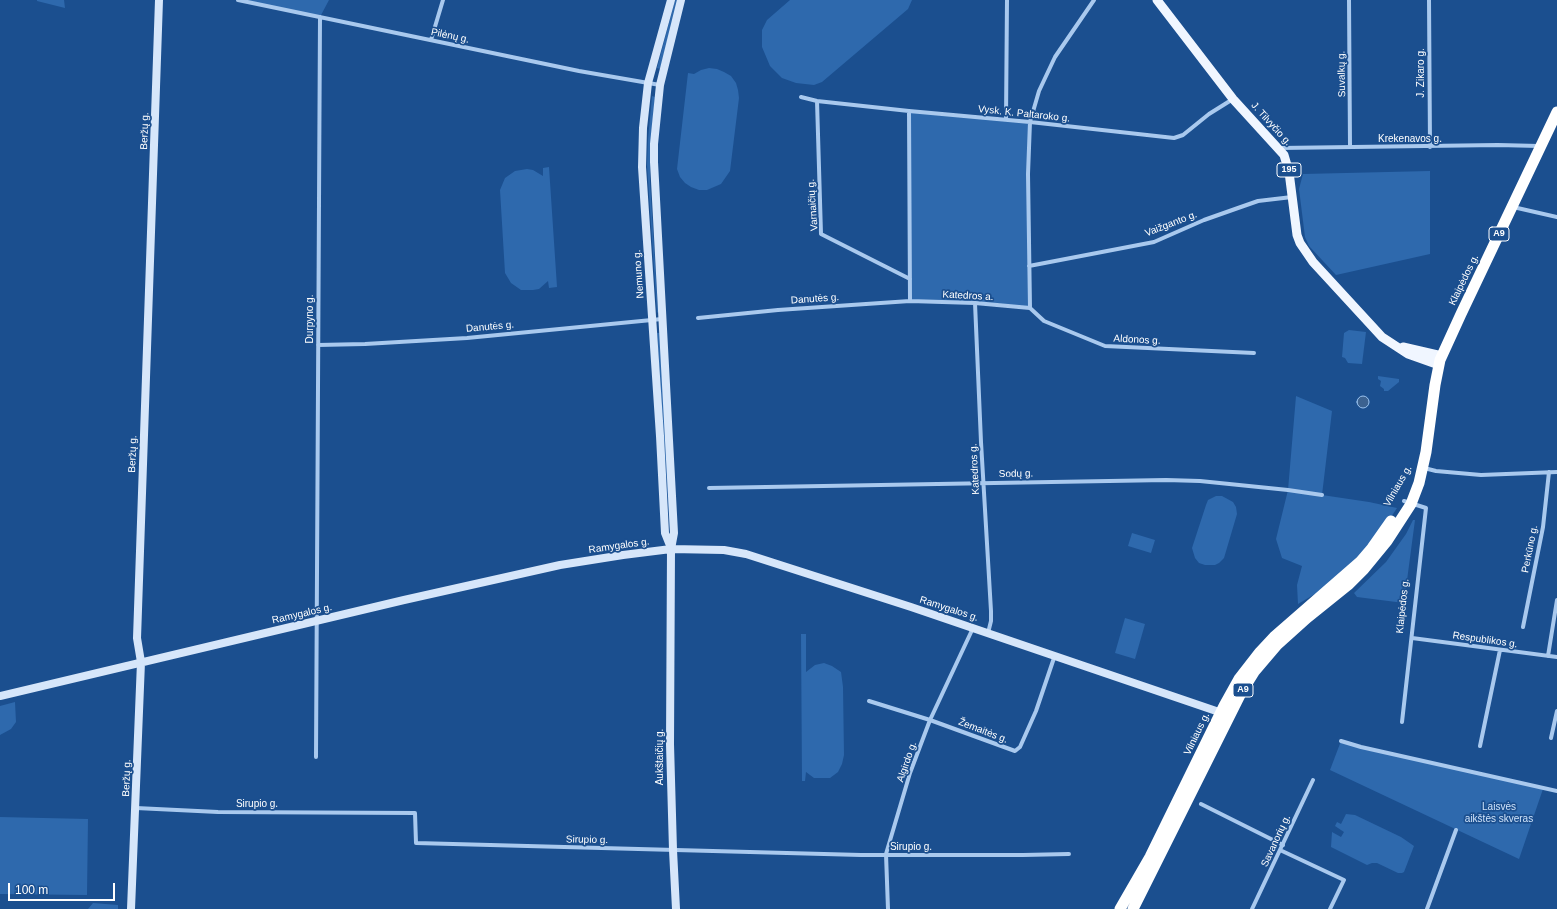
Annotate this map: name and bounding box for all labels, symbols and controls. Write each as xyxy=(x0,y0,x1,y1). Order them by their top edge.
street label: Pilėnų g. xyxy=(430,26,470,46)
street label: J. Zikaro g. xyxy=(1415,48,1427,98)
street label: Suvalkų g. xyxy=(1336,51,1348,97)
street label: J. Tilvyčio g. xyxy=(1248,100,1294,148)
street label: Vysk. K. Paltaroko g. xyxy=(977,103,1071,125)
street label: Beržų g. xyxy=(138,112,152,150)
street label: Krekenavos g. xyxy=(1378,133,1442,145)
road number: 195 xyxy=(1277,163,1301,177)
street label: Varnaičių g. xyxy=(805,179,821,231)
street label: Vaižganto g. xyxy=(1143,209,1199,239)
road number: A9 xyxy=(1489,227,1509,241)
street label: Nemuno g. xyxy=(631,249,647,299)
street label: Klaipėdos g. xyxy=(1447,253,1481,307)
street label: Katedros a. xyxy=(942,289,994,303)
street label: Danutės g. xyxy=(790,291,840,307)
street label: Durpyno g. xyxy=(304,295,316,343)
street label: Danutės g. xyxy=(465,319,515,335)
street label: Aldonos g. xyxy=(1113,333,1161,347)
street label: Beržų g. xyxy=(126,435,140,473)
street label: Katedros g. xyxy=(968,443,982,495)
street label: Vilniaus g. xyxy=(1381,463,1415,509)
street label: Sodų g. xyxy=(999,468,1033,480)
street label: Perkūno g. xyxy=(1519,524,1541,574)
street label: Ramygalos g. xyxy=(588,536,650,556)
street label: Klaipėdos g. xyxy=(1394,578,1412,634)
street label: Ramygalos g. xyxy=(918,594,980,624)
street label: Ramygalos g. xyxy=(271,601,333,627)
street label: Respublikos g. xyxy=(1452,629,1518,651)
road number: A9 xyxy=(1233,683,1253,697)
street label: Vilniaus g. xyxy=(1182,711,1212,757)
street label: Žemaitės g. xyxy=(956,716,1010,746)
street label: Aukštaičių g. xyxy=(654,729,666,785)
street label: Algirdo g. xyxy=(894,740,920,784)
street label: Beržų g. xyxy=(120,759,134,797)
street label: Sirupio g. xyxy=(236,798,278,810)
park label: Laisvės aikštės skveras xyxy=(1465,801,1533,824)
street label: Savanorių g. xyxy=(1259,813,1293,869)
street label: Sirupio g. xyxy=(566,834,608,846)
street label: Sirupio g. xyxy=(890,841,932,853)
scale bar xyxy=(10,875,117,901)
text: 100 m xyxy=(15,883,48,897)

